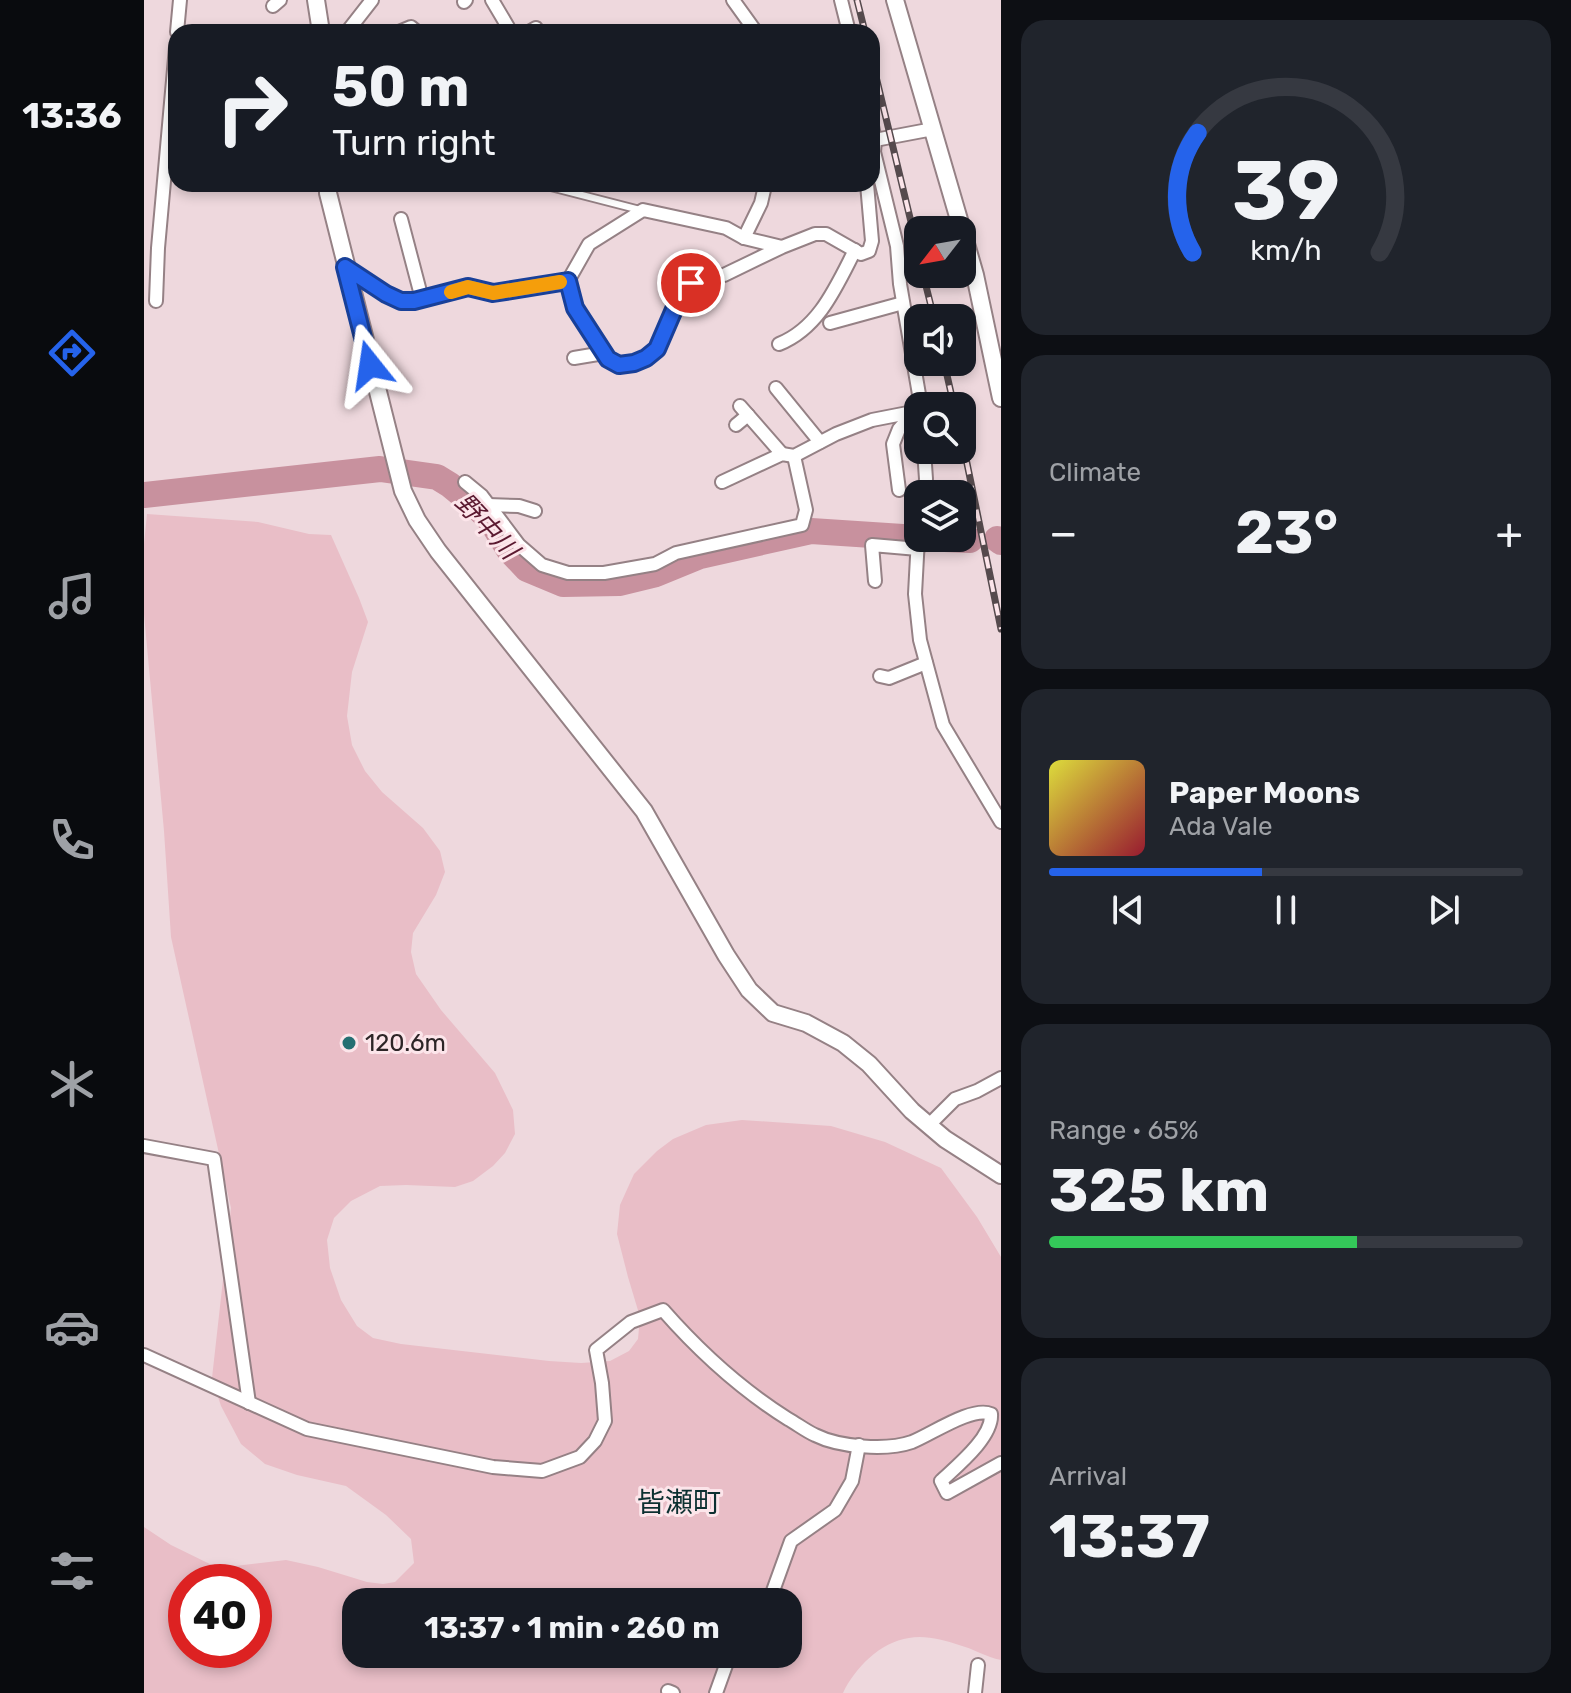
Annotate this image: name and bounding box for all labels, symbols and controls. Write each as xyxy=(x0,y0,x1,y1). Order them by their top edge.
text: 50 m xyxy=(332,54,469,120)
icon: right xyxy=(200,56,304,160)
text: 13:36 xyxy=(22,94,122,137)
text: Turn right xyxy=(332,121,496,164)
text: 39 xyxy=(1232,141,1340,240)
north arrow xyxy=(904,216,976,288)
map controls xyxy=(904,216,976,552)
text: km/h xyxy=(1250,233,1322,267)
pin xyxy=(657,249,725,317)
icon: arrive xyxy=(669,261,713,305)
button: sound xyxy=(904,304,976,376)
position arrow xyxy=(328,323,412,407)
icon: directions xyxy=(44,325,100,381)
button: search xyxy=(904,392,976,464)
text: Climate xyxy=(1049,457,1141,488)
button: layers xyxy=(904,480,976,552)
water label: 野中川 xyxy=(449,487,527,568)
text: 23° xyxy=(1235,497,1338,568)
text: − xyxy=(1049,507,1078,559)
text: + xyxy=(1496,507,1523,559)
icon: music xyxy=(44,568,100,624)
text: Paper Moons xyxy=(1169,775,1360,811)
text: Ada Vale xyxy=(1169,811,1273,842)
icon: phone xyxy=(44,812,100,868)
icon: previous xyxy=(1106,888,1150,932)
icon: pause xyxy=(1264,888,1308,932)
icon: next xyxy=(1422,888,1466,932)
place label: 120.6m xyxy=(365,1029,446,1057)
marker: 120.6m xyxy=(340,1034,358,1052)
icon: climate xyxy=(44,1056,100,1112)
text: Range · 65% xyxy=(1049,1115,1198,1146)
text: 325 km xyxy=(1049,1155,1269,1226)
icon: car xyxy=(44,1299,100,1355)
text: Arrival xyxy=(1049,1461,1127,1492)
district label: 皆瀬町 xyxy=(637,1486,721,1519)
text: 13:37 xyxy=(1049,1501,1210,1572)
icon: filters xyxy=(44,1543,100,1599)
speed limit sign: 40 xyxy=(168,1564,272,1668)
text: 13:37 · 1 min · 260 m xyxy=(424,1610,720,1646)

